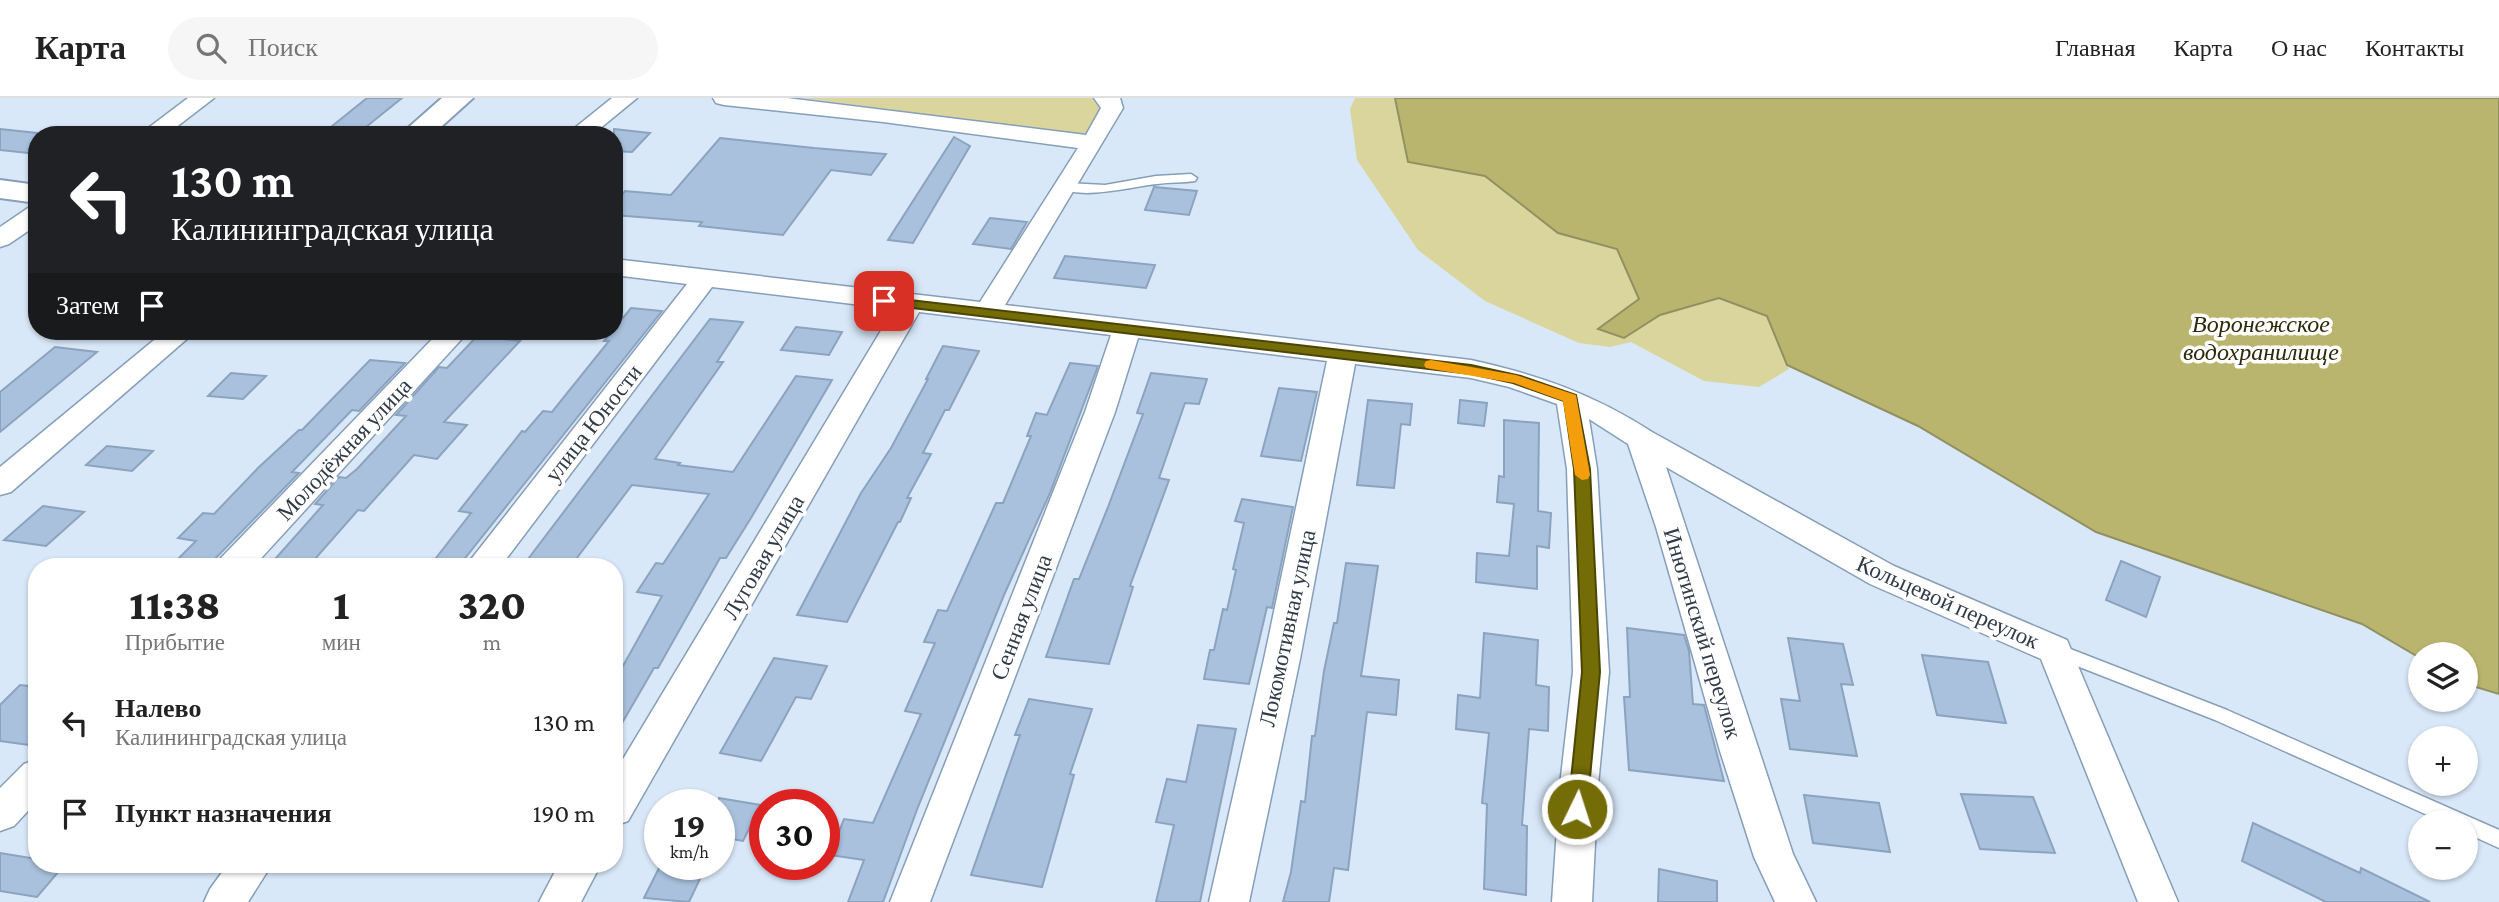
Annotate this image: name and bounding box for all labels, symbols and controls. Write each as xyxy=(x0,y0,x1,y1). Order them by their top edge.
search box xyxy=(168,17,658,80)
text: Карта xyxy=(35,29,126,66)
icon: search xyxy=(192,29,230,67)
text: Поиск xyxy=(248,33,318,62)
text: Главная xyxy=(2055,34,2136,61)
text: Карта xyxy=(2174,34,2233,61)
text: О нас xyxy=(2271,34,2327,61)
text: Контакты xyxy=(2365,34,2464,61)
text: 130 m xyxy=(171,153,294,208)
icon: left xyxy=(56,154,147,245)
text: Калининградская улица xyxy=(171,211,494,247)
pin xyxy=(854,271,914,331)
icon: arrive xyxy=(865,282,903,320)
icon: arrive xyxy=(133,287,171,325)
text: Затем xyxy=(56,291,119,320)
water label: Воронежское водохранилище xyxy=(2183,310,2339,365)
street label: улица Юности xyxy=(539,359,647,487)
street label: Молодёжная улица xyxy=(271,372,417,526)
street label: Луговая улица xyxy=(717,490,809,624)
street label: Инютинский переулок xyxy=(1659,524,1748,742)
street label: Локомотивная улица xyxy=(1253,527,1321,729)
street label: Кольцевой переулок xyxy=(1853,550,2044,654)
street label: Сенная улица xyxy=(985,551,1057,683)
text: 11:38 xyxy=(129,581,220,628)
text: 1 xyxy=(333,581,349,628)
text: 320 xyxy=(458,581,526,628)
text: Прибытие xyxy=(125,629,225,655)
text: мин xyxy=(322,629,361,655)
text: m xyxy=(483,629,501,655)
map controls xyxy=(2408,642,2478,880)
button: layers xyxy=(2408,642,2478,712)
text: Налево xyxy=(115,694,201,723)
icon: left xyxy=(56,704,94,742)
text: 130 m xyxy=(534,708,595,737)
text: Калининградская улица xyxy=(115,724,347,750)
button: + xyxy=(2408,726,2478,796)
position arrow xyxy=(1540,772,1614,846)
speed limit sign: 30 xyxy=(749,789,840,880)
icon: arrive xyxy=(56,795,94,833)
text: Пункт назначения xyxy=(115,799,332,828)
text: 190 m xyxy=(533,799,595,828)
text: 19 xyxy=(673,806,706,845)
button: − xyxy=(2408,810,2478,880)
text: km/h xyxy=(670,842,709,862)

